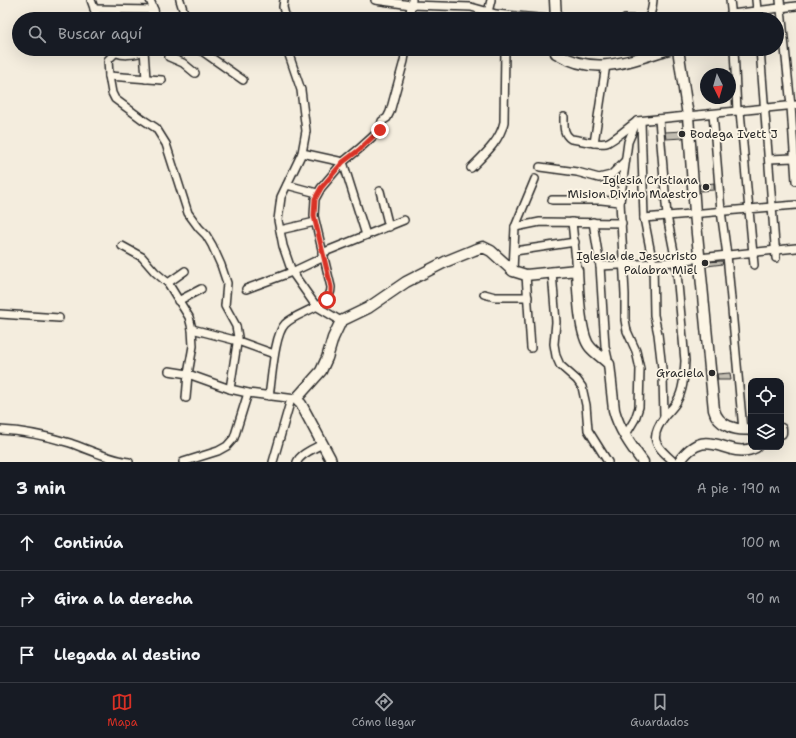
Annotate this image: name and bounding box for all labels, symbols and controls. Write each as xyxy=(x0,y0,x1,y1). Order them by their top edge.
search box xyxy=(12,12,784,56)
icon: search xyxy=(26,23,48,45)
text: Buscar aquí xyxy=(58,24,142,44)
north arrow xyxy=(700,68,736,104)
route end xyxy=(371,121,389,139)
place label: Bodega Ivett J xyxy=(690,126,778,142)
marker: Bodega Ivett J xyxy=(677,129,687,139)
place label: Iglesia Cristiana Mision Divino Maestro xyxy=(568,172,699,202)
marker: Iglesia Cristiana Mision Divino Maestro xyxy=(701,182,711,192)
place label: Iglesia de Jesucristo Palabra Miel xyxy=(576,248,697,278)
marker: Iglesia de Jesucristo Palabra Miel xyxy=(700,258,710,268)
route start xyxy=(318,291,336,309)
place label: Graciela xyxy=(656,365,705,381)
marker: Graciela xyxy=(707,368,717,378)
map controls xyxy=(748,378,784,450)
button: locate xyxy=(748,378,784,414)
button: layers xyxy=(748,414,784,450)
text: 3 min xyxy=(16,477,66,499)
text: A pie · 190 m xyxy=(697,480,780,497)
icon: ahead xyxy=(16,532,38,554)
text: Continúa xyxy=(54,533,123,553)
text: 100 m xyxy=(741,534,780,551)
icon: right xyxy=(16,588,38,610)
text: Gira a la derecha xyxy=(54,589,193,609)
text: 90 m xyxy=(746,590,780,607)
icon: arrive xyxy=(16,644,38,666)
text: Llegada al destino xyxy=(54,645,201,665)
tab: Mapa xyxy=(107,691,138,730)
tab: Cómo llegar xyxy=(352,691,416,730)
tab: Guardados xyxy=(630,691,689,730)

